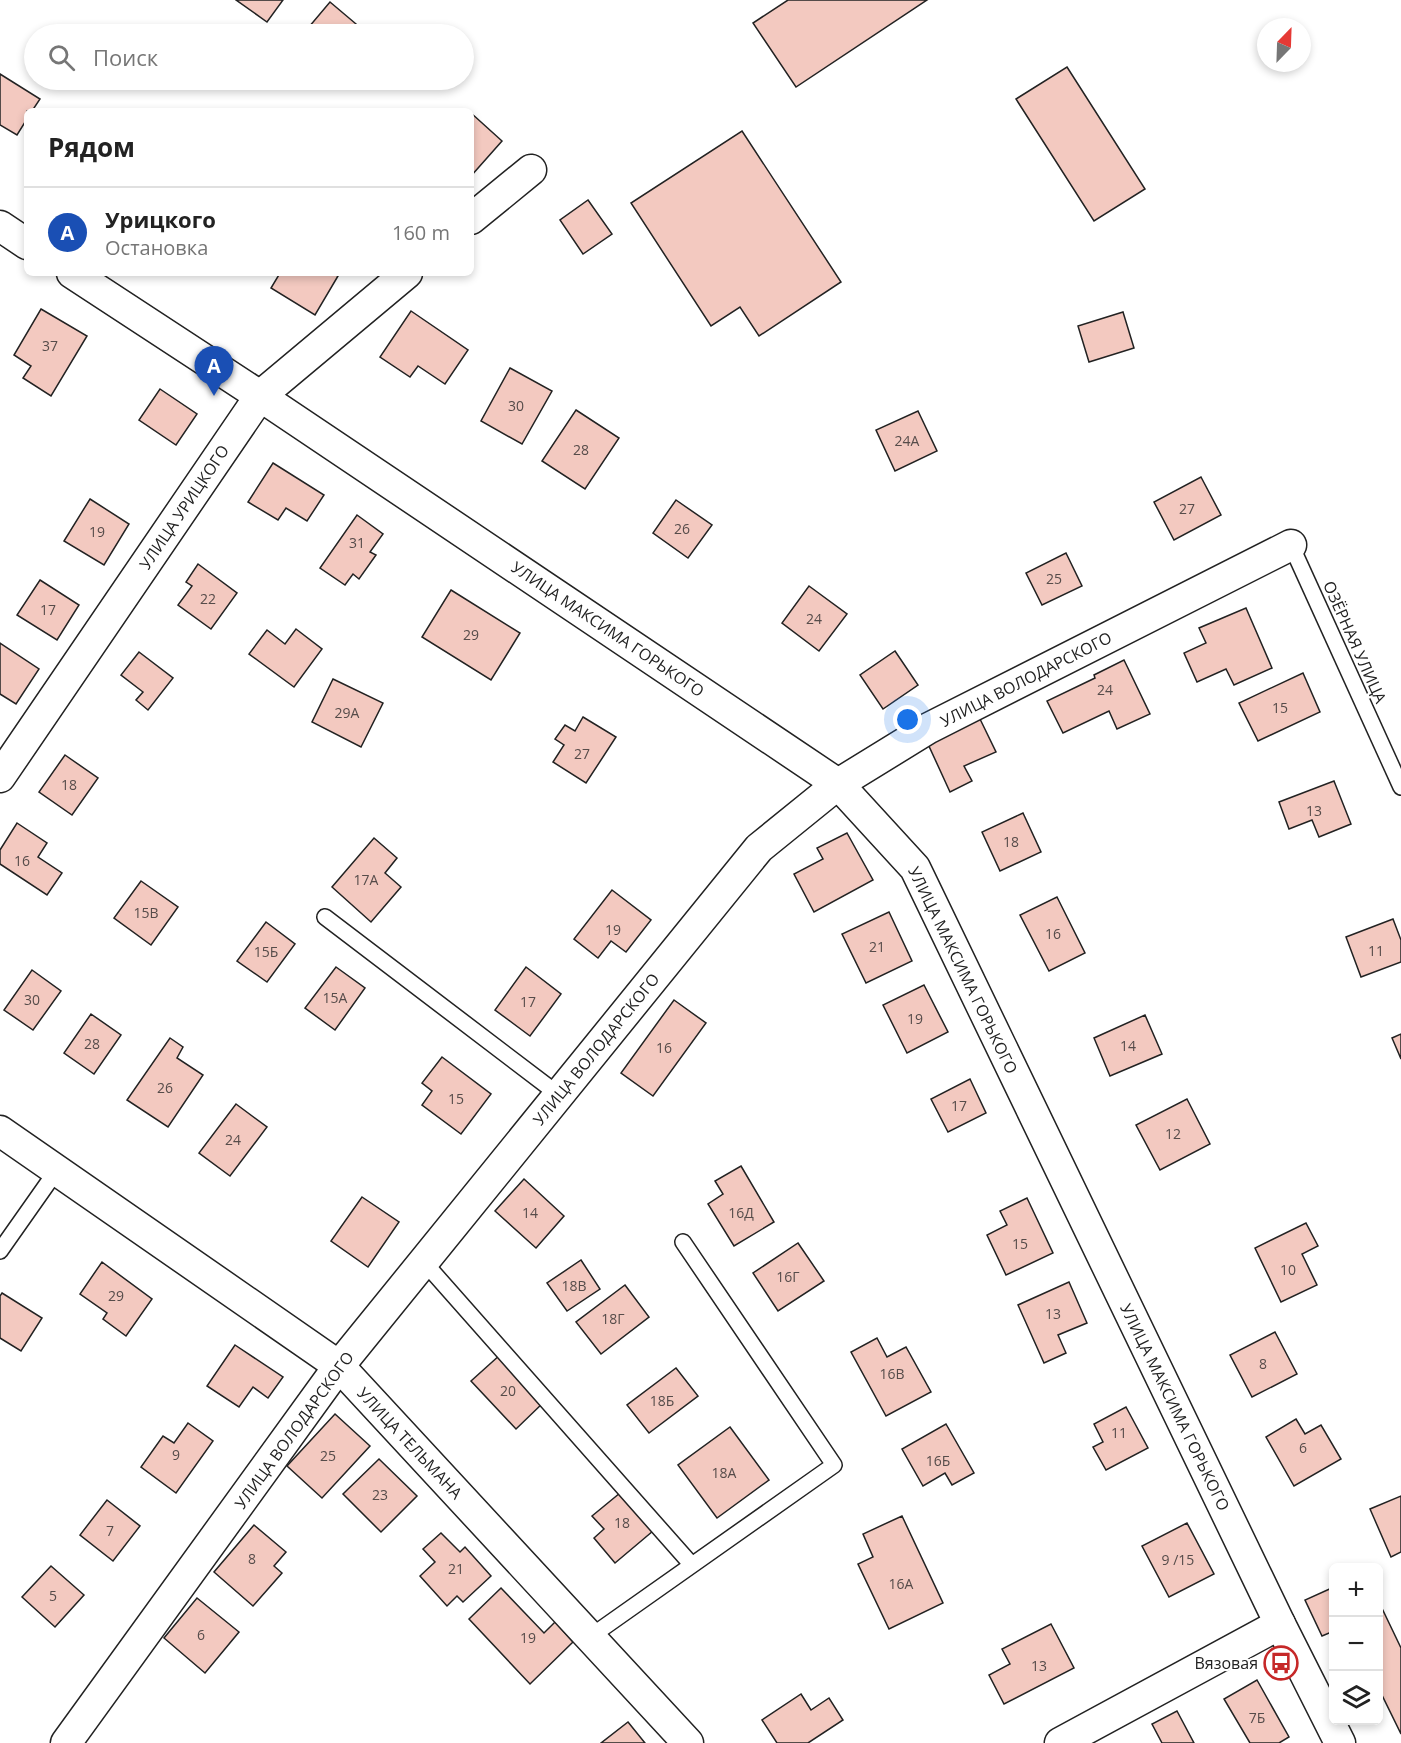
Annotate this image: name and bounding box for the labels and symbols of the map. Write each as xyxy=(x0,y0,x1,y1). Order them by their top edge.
north arrow xyxy=(1257,18,1311,72)
house number: 37 xyxy=(42,336,58,355)
pin: A xyxy=(194,346,234,396)
house number: 30 xyxy=(508,396,524,415)
house number: 24А xyxy=(895,431,920,450)
street label: УЛИЦА УРИЦКОГО xyxy=(134,440,234,574)
house number: 28 xyxy=(573,440,589,459)
house number: 27 xyxy=(1179,499,1195,518)
house number: 26 xyxy=(674,519,690,538)
house number: 19 xyxy=(89,522,105,541)
house number: 31 xyxy=(349,533,365,552)
street label: УЛИЦА МАКСИМА ГОРЬКОГО xyxy=(507,556,709,702)
house number: 25 xyxy=(1046,569,1062,588)
street label: ОЗЁРНАЯ УЛИЦА xyxy=(1318,577,1392,707)
house number: 22 xyxy=(200,589,216,608)
house number: 17 xyxy=(40,600,56,619)
house number: 24 xyxy=(806,609,822,628)
house number: 29 xyxy=(463,625,479,644)
street label: УЛИЦА ВОЛОДАРСКОГО xyxy=(937,626,1115,732)
house number: 24 xyxy=(1097,680,1113,699)
house number: 15 xyxy=(1272,698,1288,717)
house number: 29А xyxy=(335,703,360,722)
your location xyxy=(893,705,922,734)
house number: 27 xyxy=(574,744,590,763)
house number: 18 xyxy=(61,775,77,794)
house number: 13 xyxy=(1306,801,1322,820)
house number: 18 xyxy=(1003,832,1019,851)
house number: 16 xyxy=(14,851,30,870)
street label: УЛИЦА МАКСИМА ГОРЬКОГО xyxy=(903,863,1023,1077)
house number: 17А xyxy=(354,870,379,889)
house number: 15В xyxy=(133,903,159,922)
house number: 19 xyxy=(605,920,621,939)
house number: 16 xyxy=(1045,924,1061,943)
house number: 21 xyxy=(869,937,885,956)
house number: 11 xyxy=(1368,941,1384,960)
house number: 15Б xyxy=(254,942,278,961)
street label: УЛИЦА ВОЛОДАРСКОГО xyxy=(528,968,664,1130)
house number: 15А xyxy=(323,988,348,1007)
house number: 30 xyxy=(24,990,40,1009)
house number: 17 xyxy=(520,992,536,1011)
house number: 19 xyxy=(907,1009,923,1028)
house number: 28 xyxy=(84,1034,100,1053)
house number: 14 xyxy=(1120,1036,1136,1055)
house number: 16 xyxy=(656,1038,672,1057)
house number: 26 xyxy=(157,1078,173,1097)
house number: 15 xyxy=(448,1089,464,1108)
house number: 17 xyxy=(951,1096,967,1115)
house number: 12 xyxy=(1165,1124,1181,1143)
house number: 24 xyxy=(225,1130,241,1149)
house number: 14 xyxy=(522,1203,538,1222)
house number: 16Д xyxy=(728,1203,754,1222)
house number: 15 xyxy=(1012,1234,1028,1253)
house number: 10 xyxy=(1280,1260,1296,1279)
house number: 16Г xyxy=(776,1267,800,1286)
house number: 18В xyxy=(561,1276,587,1295)
house number: 29 xyxy=(108,1286,124,1305)
street label: УЛИЦА МАКСИМА ГОРЬКОГО xyxy=(1115,1300,1235,1514)
house number: 13 xyxy=(1045,1304,1061,1323)
house number: 18Г xyxy=(601,1309,625,1328)
street label: УЛИЦА ВОЛОДАРСКОГО xyxy=(229,1347,359,1513)
house number: 8 xyxy=(1259,1354,1267,1373)
house number: 16В xyxy=(879,1364,905,1383)
house number: 20 xyxy=(500,1381,516,1400)
street label: УЛИЦА ТЕЛЬМАНА xyxy=(353,1383,468,1504)
house number: 18Б xyxy=(650,1391,674,1410)
house number: 11 xyxy=(1111,1423,1127,1442)
house number: 6 xyxy=(1299,1438,1307,1457)
house number: 9 xyxy=(172,1445,180,1464)
house number: 25 xyxy=(320,1446,336,1465)
house number: 16Б xyxy=(926,1451,950,1470)
house number: 18А xyxy=(712,1463,737,1482)
house number: 23 xyxy=(372,1485,388,1504)
house number: 18 xyxy=(614,1513,630,1532)
house number: 7 xyxy=(106,1521,114,1540)
house number: 8 xyxy=(248,1549,256,1568)
house number: 9 /15 xyxy=(1162,1550,1194,1569)
house number: 21 xyxy=(448,1559,464,1578)
house number: 16А xyxy=(889,1574,914,1593)
house number: 5 xyxy=(49,1586,57,1605)
house number: 6 xyxy=(197,1625,205,1644)
house number: 19 xyxy=(520,1628,536,1647)
bus stop icon: Вязовая xyxy=(1263,1645,1299,1681)
place label: Вязовая xyxy=(1195,1652,1258,1674)
house number: 13 xyxy=(1031,1656,1047,1675)
house number: 7Б xyxy=(1249,1708,1265,1727)

